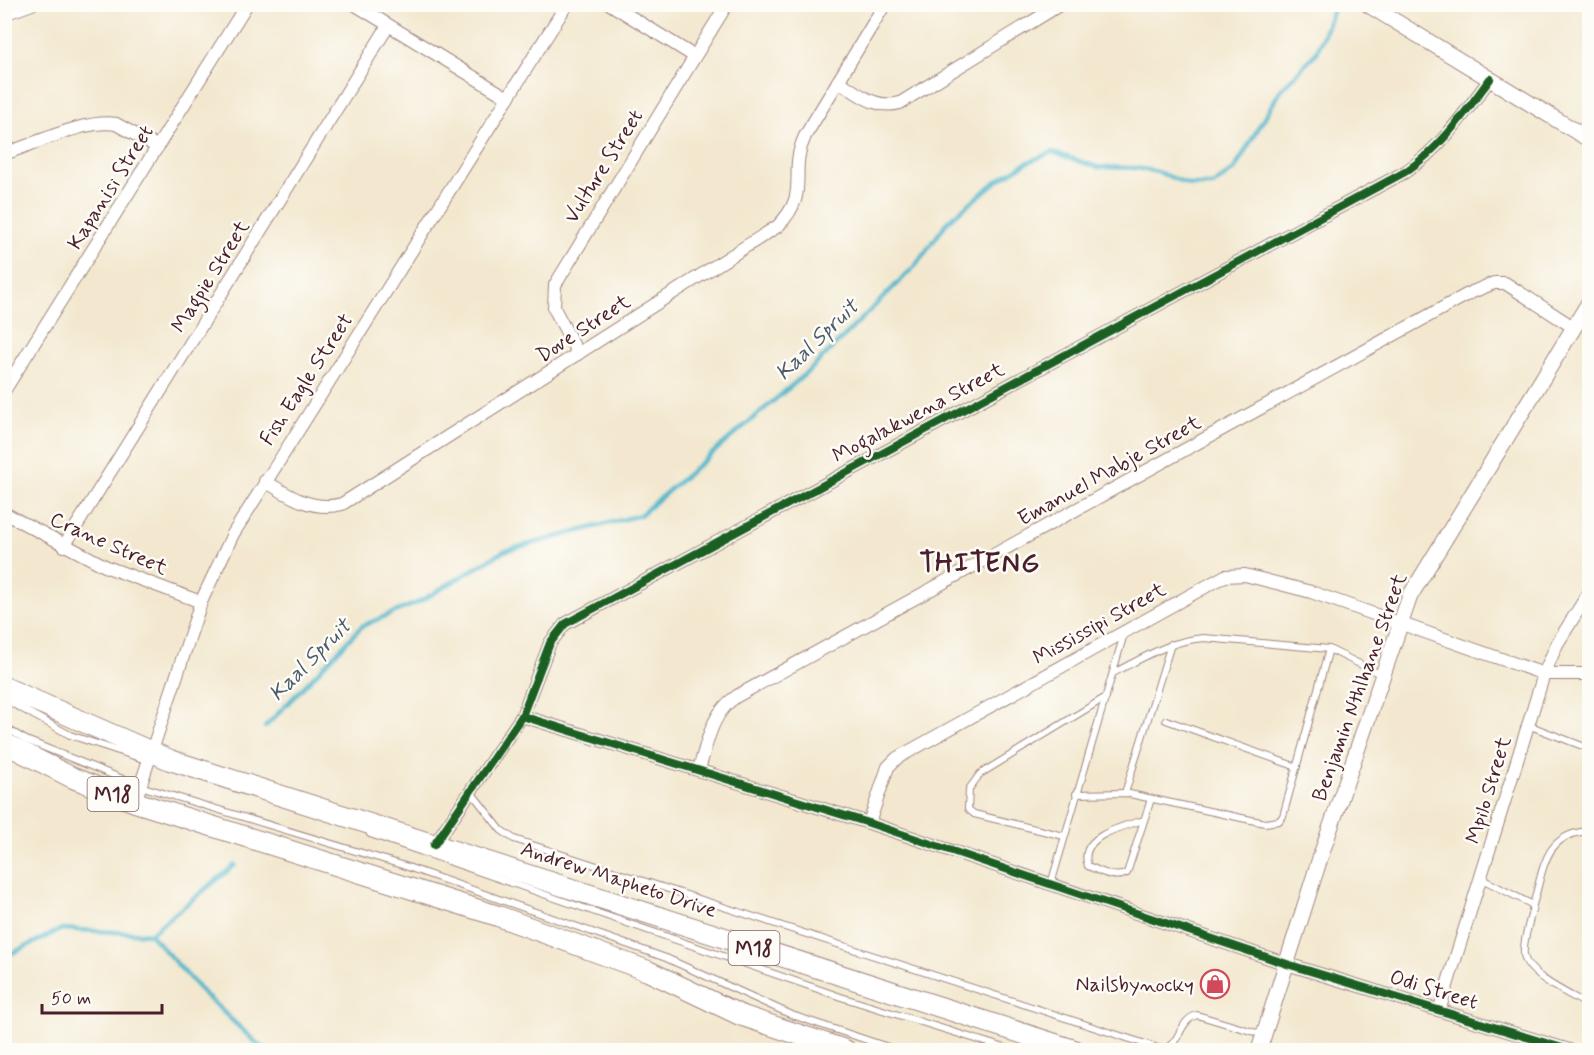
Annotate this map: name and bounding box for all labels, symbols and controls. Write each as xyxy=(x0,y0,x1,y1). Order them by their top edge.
street label: Vulture Street xyxy=(558,104,650,229)
street label: Kapanisi Street xyxy=(61,120,160,255)
street label: Magpie Street xyxy=(165,214,259,339)
street label: Dove Street xyxy=(531,288,637,370)
water label: Kaal Spruit xyxy=(770,292,867,387)
street label: Fish Eagle Street xyxy=(254,308,360,451)
street label: Mogalakwena Street xyxy=(828,355,1011,472)
street label: Emanuel Mabje Street xyxy=(1013,409,1207,533)
street label: Crane Street xyxy=(45,505,172,583)
district label: THITENG xyxy=(920,546,1040,581)
street label: Benjamin Nthlhane Street xyxy=(1306,569,1414,805)
street label: Mississipi Street xyxy=(1028,575,1172,672)
water label: Kaal Spruit xyxy=(263,611,359,708)
street label: Mpilo Street xyxy=(1459,733,1519,847)
road number: M18 xyxy=(88,777,138,811)
street label: Andrew Mapheto Drive xyxy=(517,835,720,925)
road number: M18 xyxy=(728,931,780,965)
street label: Odi Street xyxy=(1386,963,1481,1017)
shop icon: Nailsbynocky xyxy=(1199,968,1231,1000)
place label: Nailsbynocky xyxy=(1076,971,1194,999)
scale bar xyxy=(42,977,162,1015)
text: 50 m xyxy=(51,987,91,1011)

